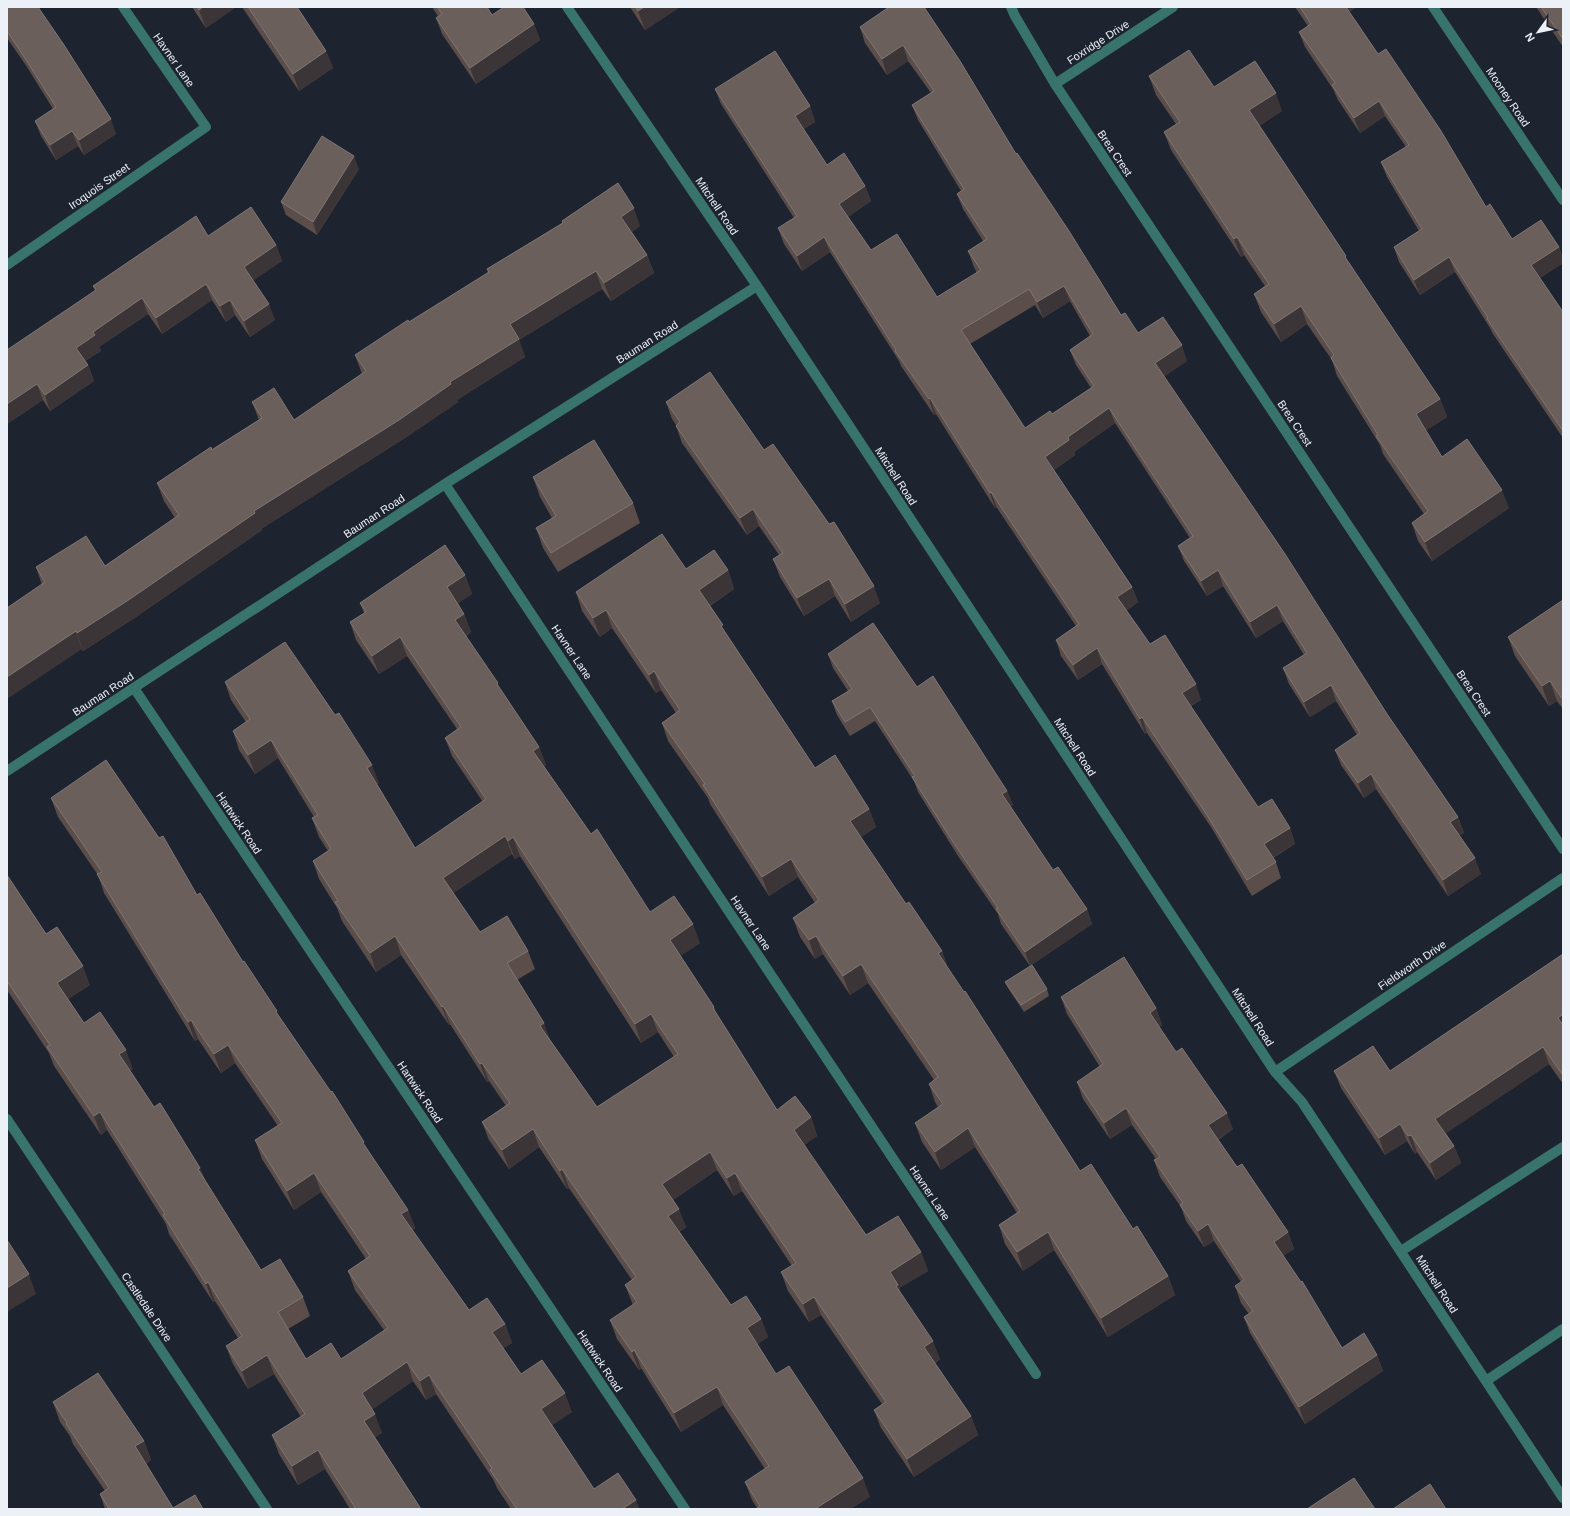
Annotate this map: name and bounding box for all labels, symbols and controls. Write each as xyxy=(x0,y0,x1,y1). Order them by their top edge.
north arrow xyxy=(1518,12,1558,52)
street label: Foxridge Drive xyxy=(1065,17,1131,67)
street label: Havner Lane xyxy=(151,31,197,89)
text: N xyxy=(1522,31,1537,44)
street label: Mooney Road xyxy=(1484,65,1532,129)
street label: Brea Crest xyxy=(1095,128,1135,178)
street label: Iroquois Street xyxy=(66,161,132,211)
street label: Mitchell Road xyxy=(693,175,741,237)
street label: Bauman Road xyxy=(614,318,680,366)
street label: Brea Crest xyxy=(1275,398,1315,448)
street label: Mitchell Road xyxy=(873,445,919,507)
street label: Bauman Road xyxy=(341,492,407,540)
street label: Havner Lane xyxy=(549,623,595,681)
street label: Brea Crest xyxy=(1454,668,1494,718)
street label: Bauman Road xyxy=(70,670,136,718)
street label: Mitchell Road xyxy=(1052,716,1098,778)
street label: Hartwick Road xyxy=(214,790,264,856)
street label: Havner Lane xyxy=(728,894,774,952)
street label: Fieldworth Drive xyxy=(1376,938,1448,992)
street label: Mitchell Road xyxy=(1230,986,1276,1048)
street label: Hartwick Road xyxy=(395,1059,445,1125)
street label: Havner Lane xyxy=(907,1164,953,1222)
street label: Mitchell Road xyxy=(1414,1253,1460,1315)
street label: Castledale Drive xyxy=(119,1270,175,1344)
street label: Hartwick Road xyxy=(575,1328,625,1394)

